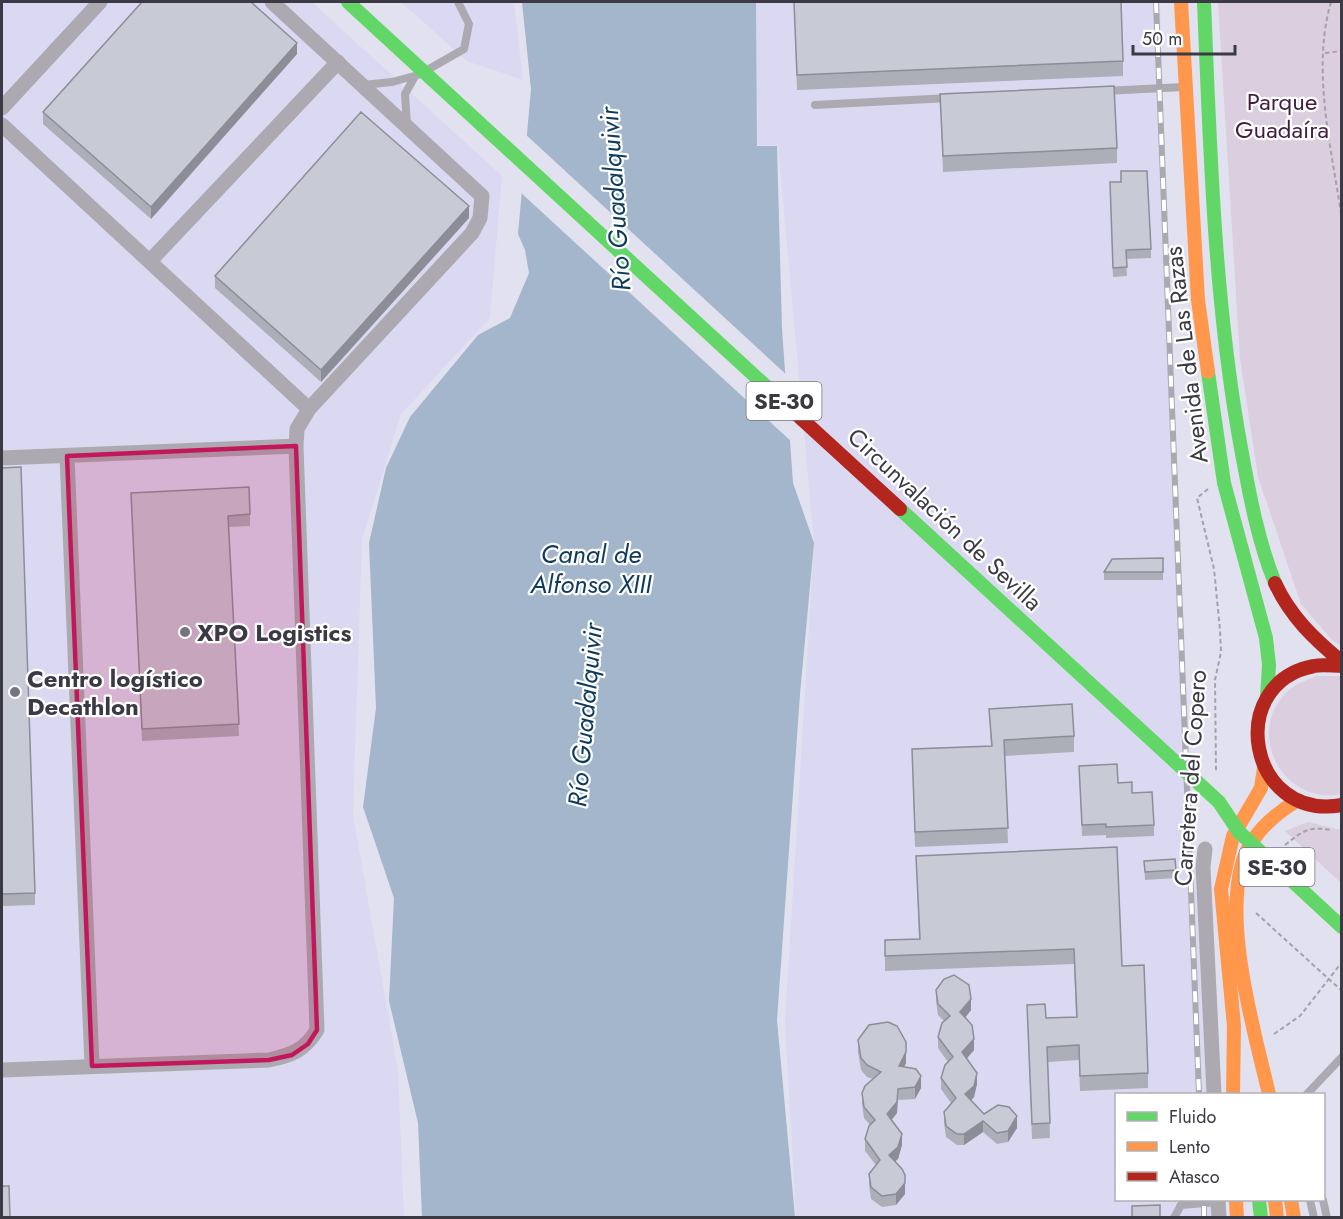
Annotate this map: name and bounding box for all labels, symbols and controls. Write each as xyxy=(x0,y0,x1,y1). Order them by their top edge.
scale bar xyxy=(1133,18,1235,56)
text: 50 m xyxy=(1142,26,1182,52)
park label: Parque Guadaíra xyxy=(1235,84,1329,147)
water label: Río Guadalquivir xyxy=(590,104,640,292)
street label: Avenida de Las Razas xyxy=(1155,245,1217,465)
road number: SE-30 xyxy=(746,382,822,420)
street label: Circunvalación de Sevilla xyxy=(840,419,1050,619)
water label: Canal de Alfonso XIII xyxy=(529,535,652,603)
place label: XPO Logistics xyxy=(197,615,351,650)
water label: Río Guadalquivir xyxy=(558,620,612,809)
marker: XPO Logistics xyxy=(178,625,192,639)
place label: Centro logístico Decathlon xyxy=(27,661,203,724)
street label: Carretera del Copero xyxy=(1165,669,1215,887)
marker: Centro logístico Decathlon xyxy=(8,685,22,699)
road number: SE-30 xyxy=(1240,848,1314,886)
legend xyxy=(1115,1093,1325,1201)
text: Fluido xyxy=(1169,1104,1217,1130)
text: Lento xyxy=(1169,1134,1210,1160)
text: Atasco xyxy=(1169,1164,1220,1190)

